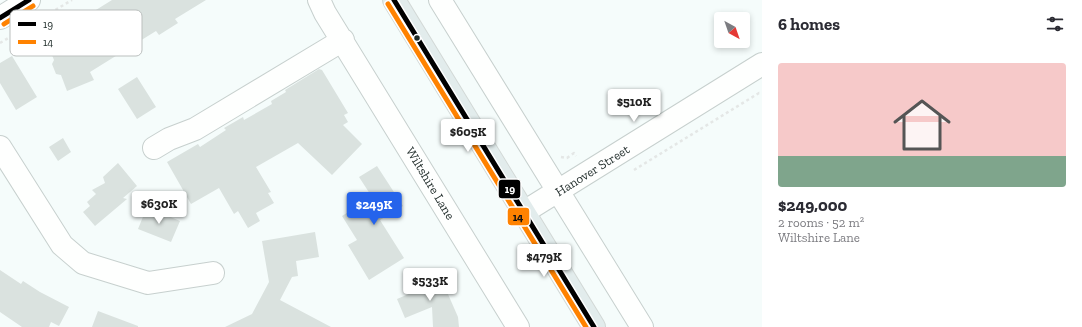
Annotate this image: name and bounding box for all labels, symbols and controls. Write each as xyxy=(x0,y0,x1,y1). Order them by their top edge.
legend xyxy=(10,10,142,56)
north arrow xyxy=(714,12,750,48)
map controls xyxy=(714,12,750,48)
icon: filters xyxy=(1044,13,1066,35)
text: 6 homes xyxy=(778,14,840,34)
text: 19 xyxy=(43,18,53,31)
unlabelled marker xyxy=(412,33,422,43)
text: 14 xyxy=(43,36,53,49)
pin: $510K xyxy=(606,89,662,123)
icon: home xyxy=(886,89,958,161)
text: $510K xyxy=(617,94,651,109)
pin: $605K xyxy=(440,119,496,153)
text: $605K xyxy=(450,124,486,139)
street label: Hanover Street xyxy=(552,141,632,199)
street label: Wiltshire Lane xyxy=(403,144,458,222)
line badge: 19 xyxy=(498,179,521,199)
text: 19 xyxy=(505,183,515,196)
pin: $630K xyxy=(131,191,187,225)
pin: $249K xyxy=(346,192,402,226)
text: $249,000 xyxy=(778,195,847,215)
text: $630K xyxy=(141,196,177,211)
text: $249K xyxy=(356,197,392,212)
line badge: 14 xyxy=(507,207,530,226)
text: 14 xyxy=(513,211,524,224)
text: 2 rooms · 52 m² xyxy=(778,215,864,230)
text: Wiltshire Lane xyxy=(778,230,860,245)
pin: $479K xyxy=(516,244,572,278)
text: $479K xyxy=(526,249,562,264)
pin: $533K xyxy=(402,268,458,302)
text: $533K xyxy=(412,273,448,288)

